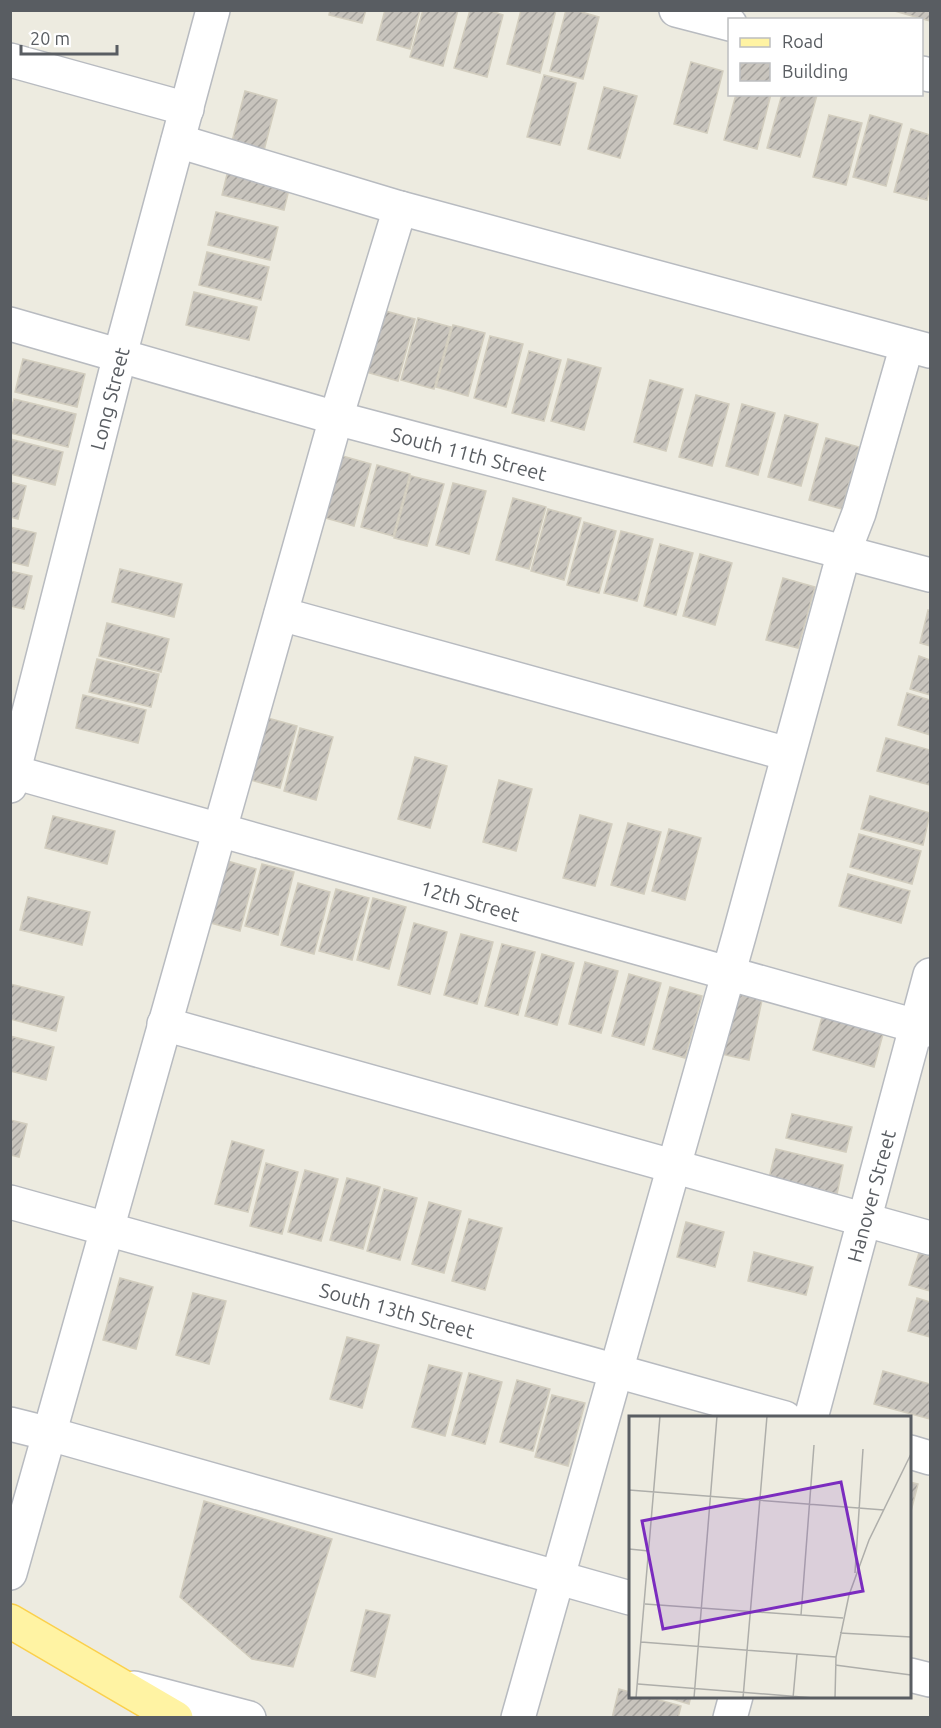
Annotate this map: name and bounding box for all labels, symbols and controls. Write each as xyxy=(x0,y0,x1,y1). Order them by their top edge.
scale bar xyxy=(21,18,117,56)
legend xyxy=(728,18,923,96)
text: 20 m xyxy=(30,28,70,48)
text: Road xyxy=(782,31,824,51)
text: Building xyxy=(782,61,848,81)
street label: Long Street xyxy=(85,344,133,452)
street label: South 11th Street xyxy=(389,422,549,485)
street label: 12th Street xyxy=(418,876,523,926)
street label: Hanover Street xyxy=(842,1127,899,1265)
street label: South 13th Street xyxy=(317,1277,477,1342)
inset map xyxy=(629,1416,911,1698)

